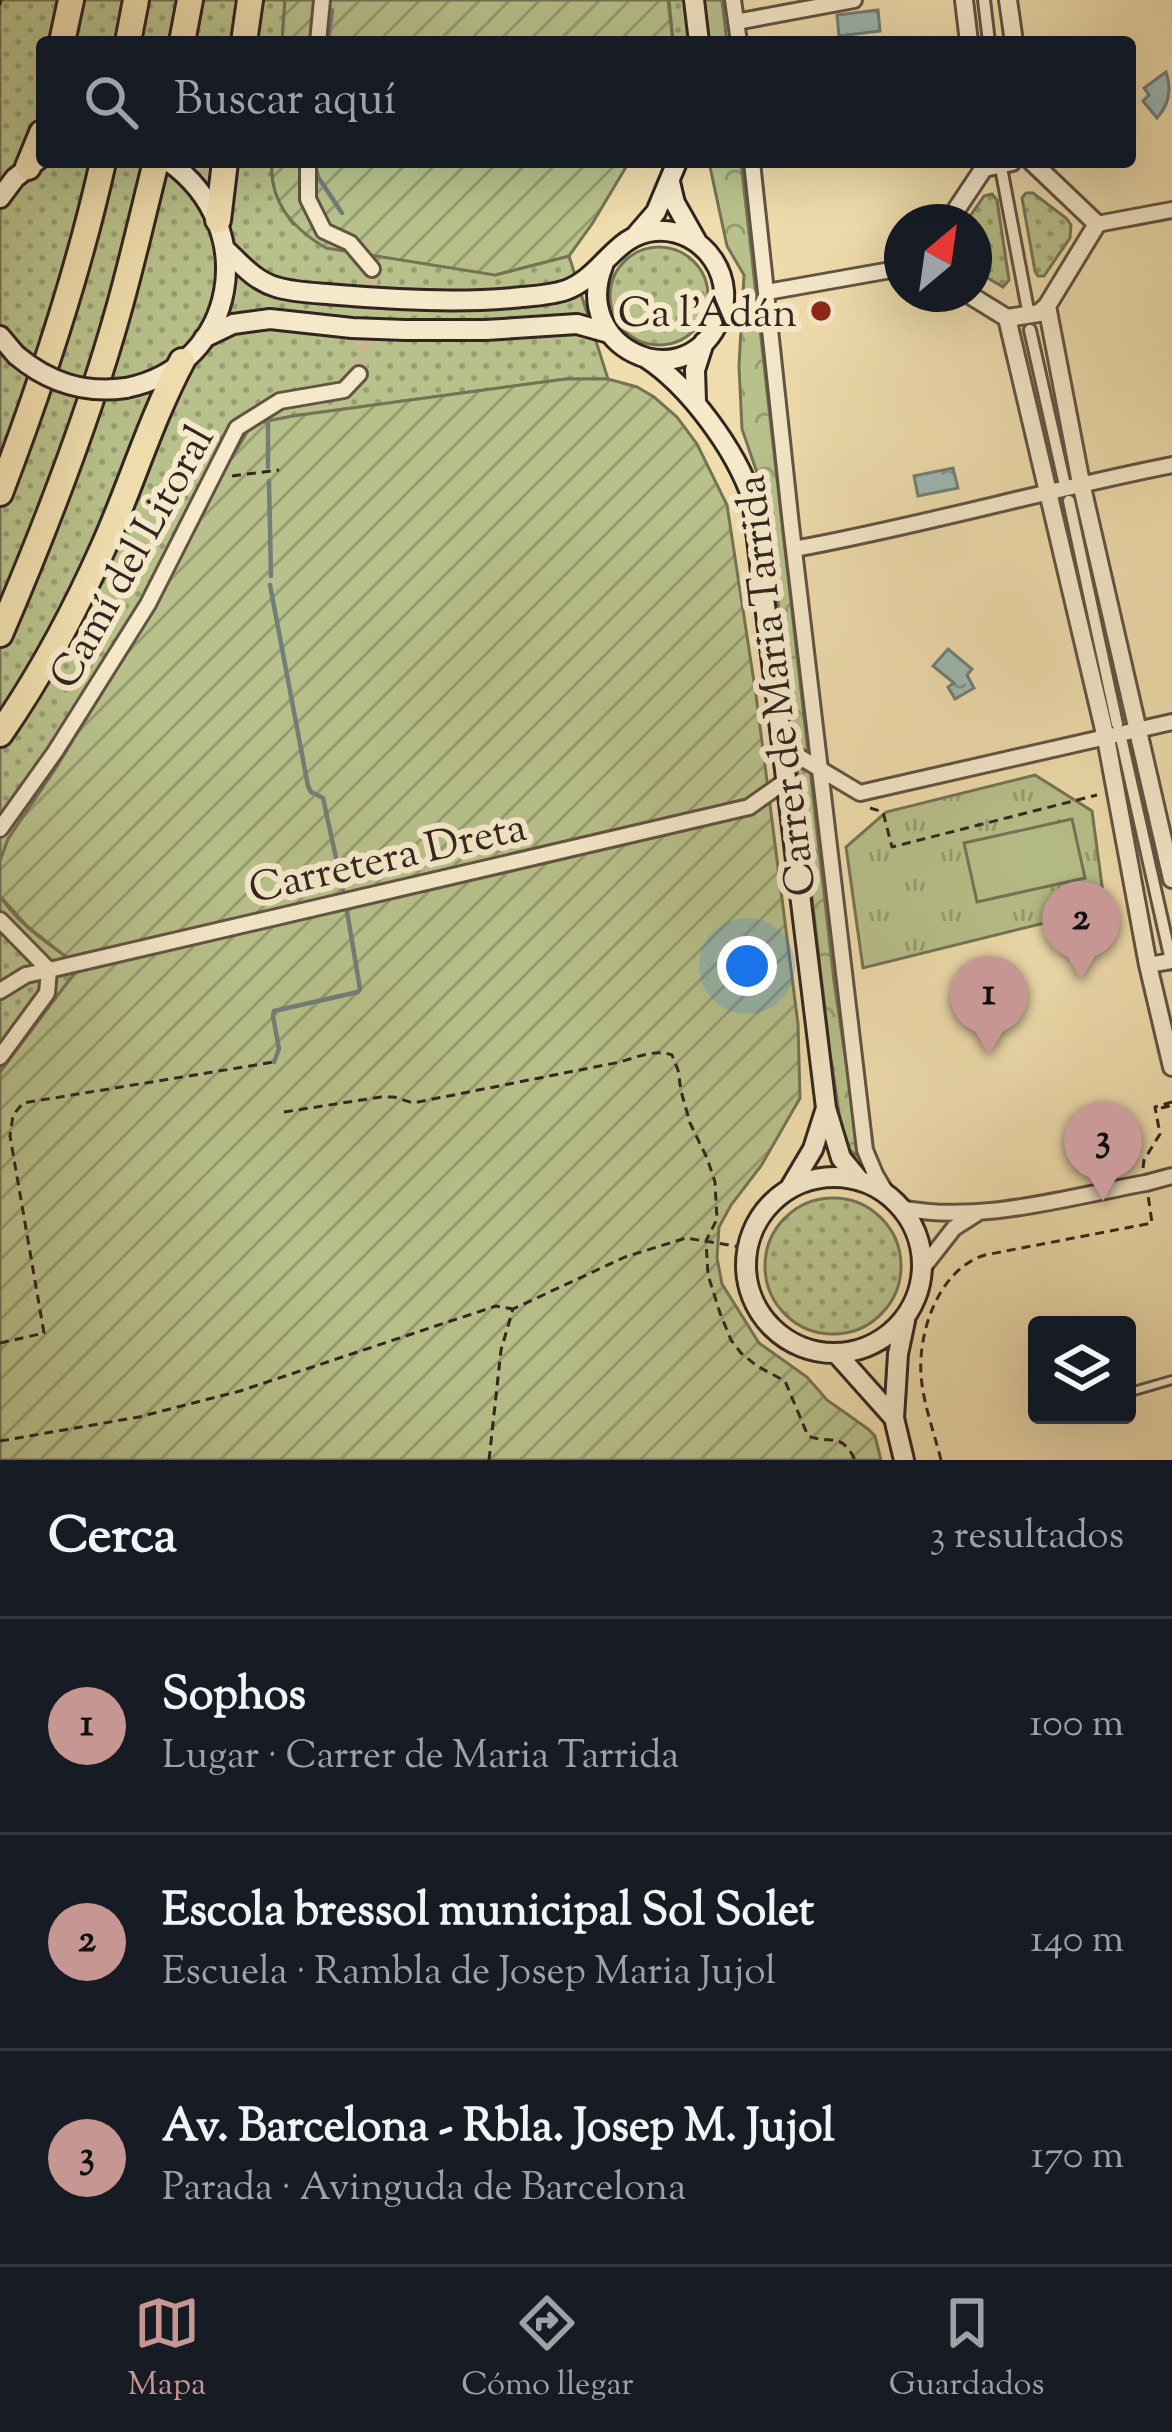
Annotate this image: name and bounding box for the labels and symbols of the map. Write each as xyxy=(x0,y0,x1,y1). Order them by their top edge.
north arrow xyxy=(884,204,992,312)
place label: Ca l'Adán xyxy=(618,286,797,346)
marker: Ca l'Adán xyxy=(808,298,834,324)
street label: Camí del Litoral xyxy=(37,416,232,701)
street label: Carrer de Maria Tarrida xyxy=(723,471,835,899)
street label: Carretera Dreta xyxy=(244,800,533,922)
pin: 2 xyxy=(1042,881,1120,980)
your location xyxy=(717,936,777,996)
pin: 1 xyxy=(950,956,1028,1055)
pin: 3 xyxy=(1064,1102,1142,1201)

